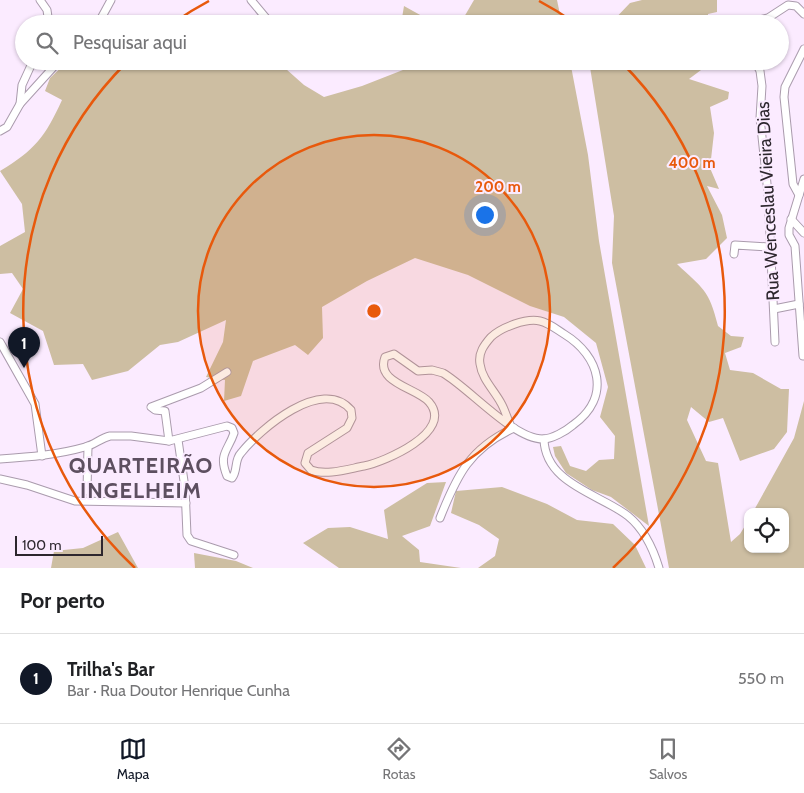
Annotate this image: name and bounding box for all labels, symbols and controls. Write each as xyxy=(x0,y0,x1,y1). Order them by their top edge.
search box xyxy=(15,15,789,70)
icon: search xyxy=(33,29,61,57)
text: Pesquisar aqui xyxy=(73,31,187,54)
street label: Rua Wenceslau Vieira Dias xyxy=(752,101,784,301)
text: 400 m xyxy=(669,154,715,172)
text: 200 m xyxy=(475,178,521,196)
your location xyxy=(472,202,498,228)
centre of rings xyxy=(365,302,383,320)
pin: 1 xyxy=(8,327,40,368)
district label: QUARTEIRÃO INGELHEIM xyxy=(69,452,213,504)
map controls xyxy=(744,508,789,553)
button: locate xyxy=(744,508,789,553)
scale bar xyxy=(15,533,102,556)
text: 100 m xyxy=(22,536,62,554)
text: Por perto xyxy=(20,588,105,613)
text: Trilha's Bar xyxy=(67,658,155,681)
text: 1 xyxy=(33,669,39,688)
text: 550 m xyxy=(738,669,784,688)
text: Bar · Rua Doutor Henrique Cunha xyxy=(67,681,290,700)
tab: Mapa xyxy=(117,735,149,783)
tab: Rotas xyxy=(383,735,416,783)
tab: Salvos xyxy=(649,735,687,783)

